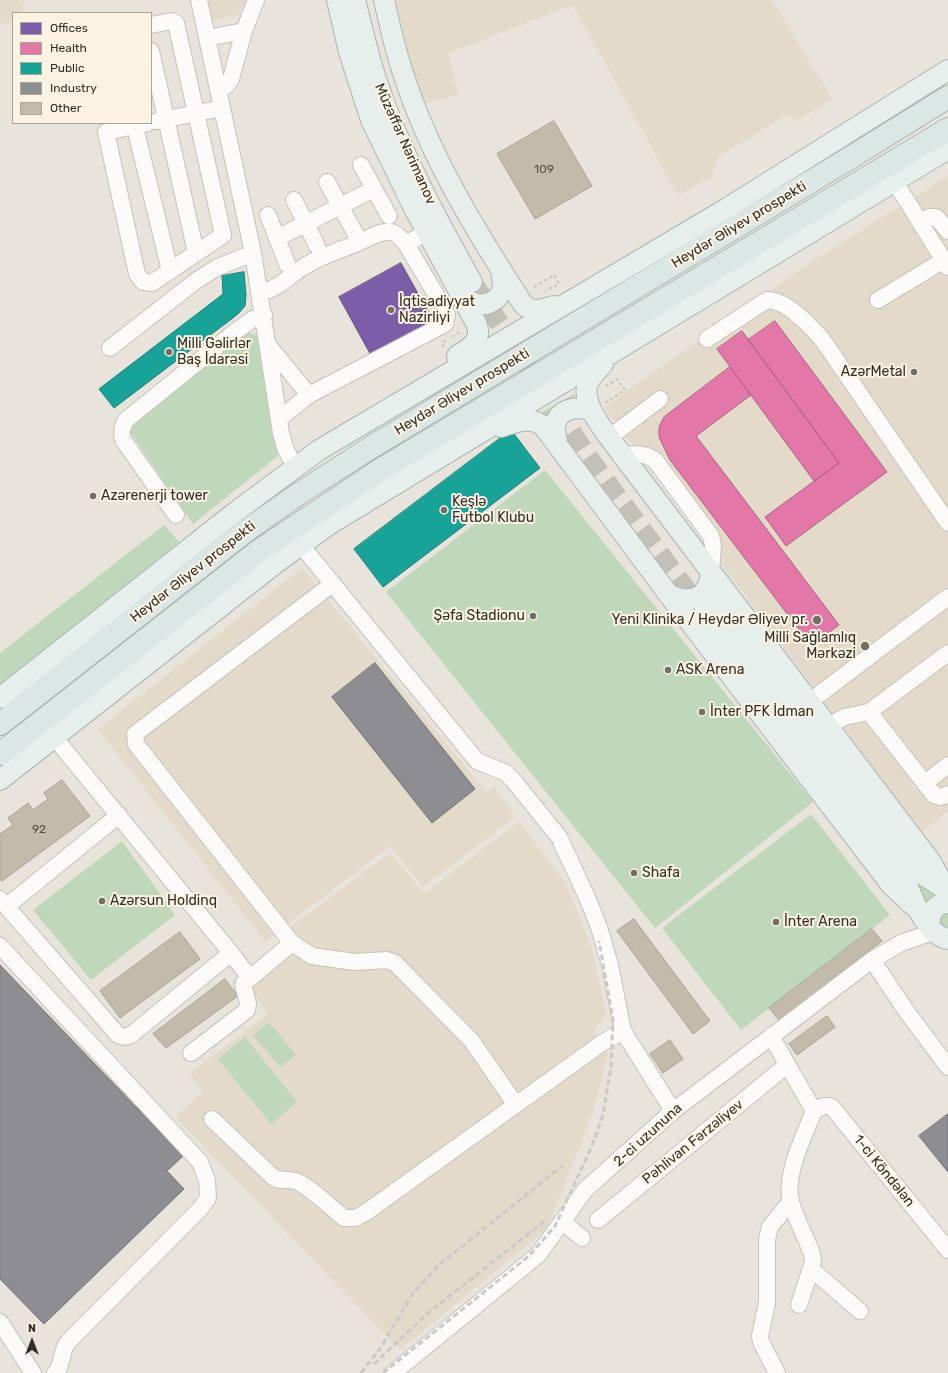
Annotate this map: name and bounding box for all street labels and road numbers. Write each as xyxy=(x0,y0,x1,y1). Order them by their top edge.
street label: Müzəffər Nərimanov xyxy=(371,81,439,207)
street label: Heydər Əliyev prospekti xyxy=(668,178,810,272)
street label: Heydər Əliyev prospekti xyxy=(391,345,533,439)
street label: Heydər Əliyev prospekti xyxy=(127,518,259,626)
street label: Pəhlivan Fərzəliyev xyxy=(639,1096,747,1188)
street label: 2-ci uzununa xyxy=(610,1100,686,1170)
street label: 1-ci Köndələn xyxy=(850,1132,918,1210)

